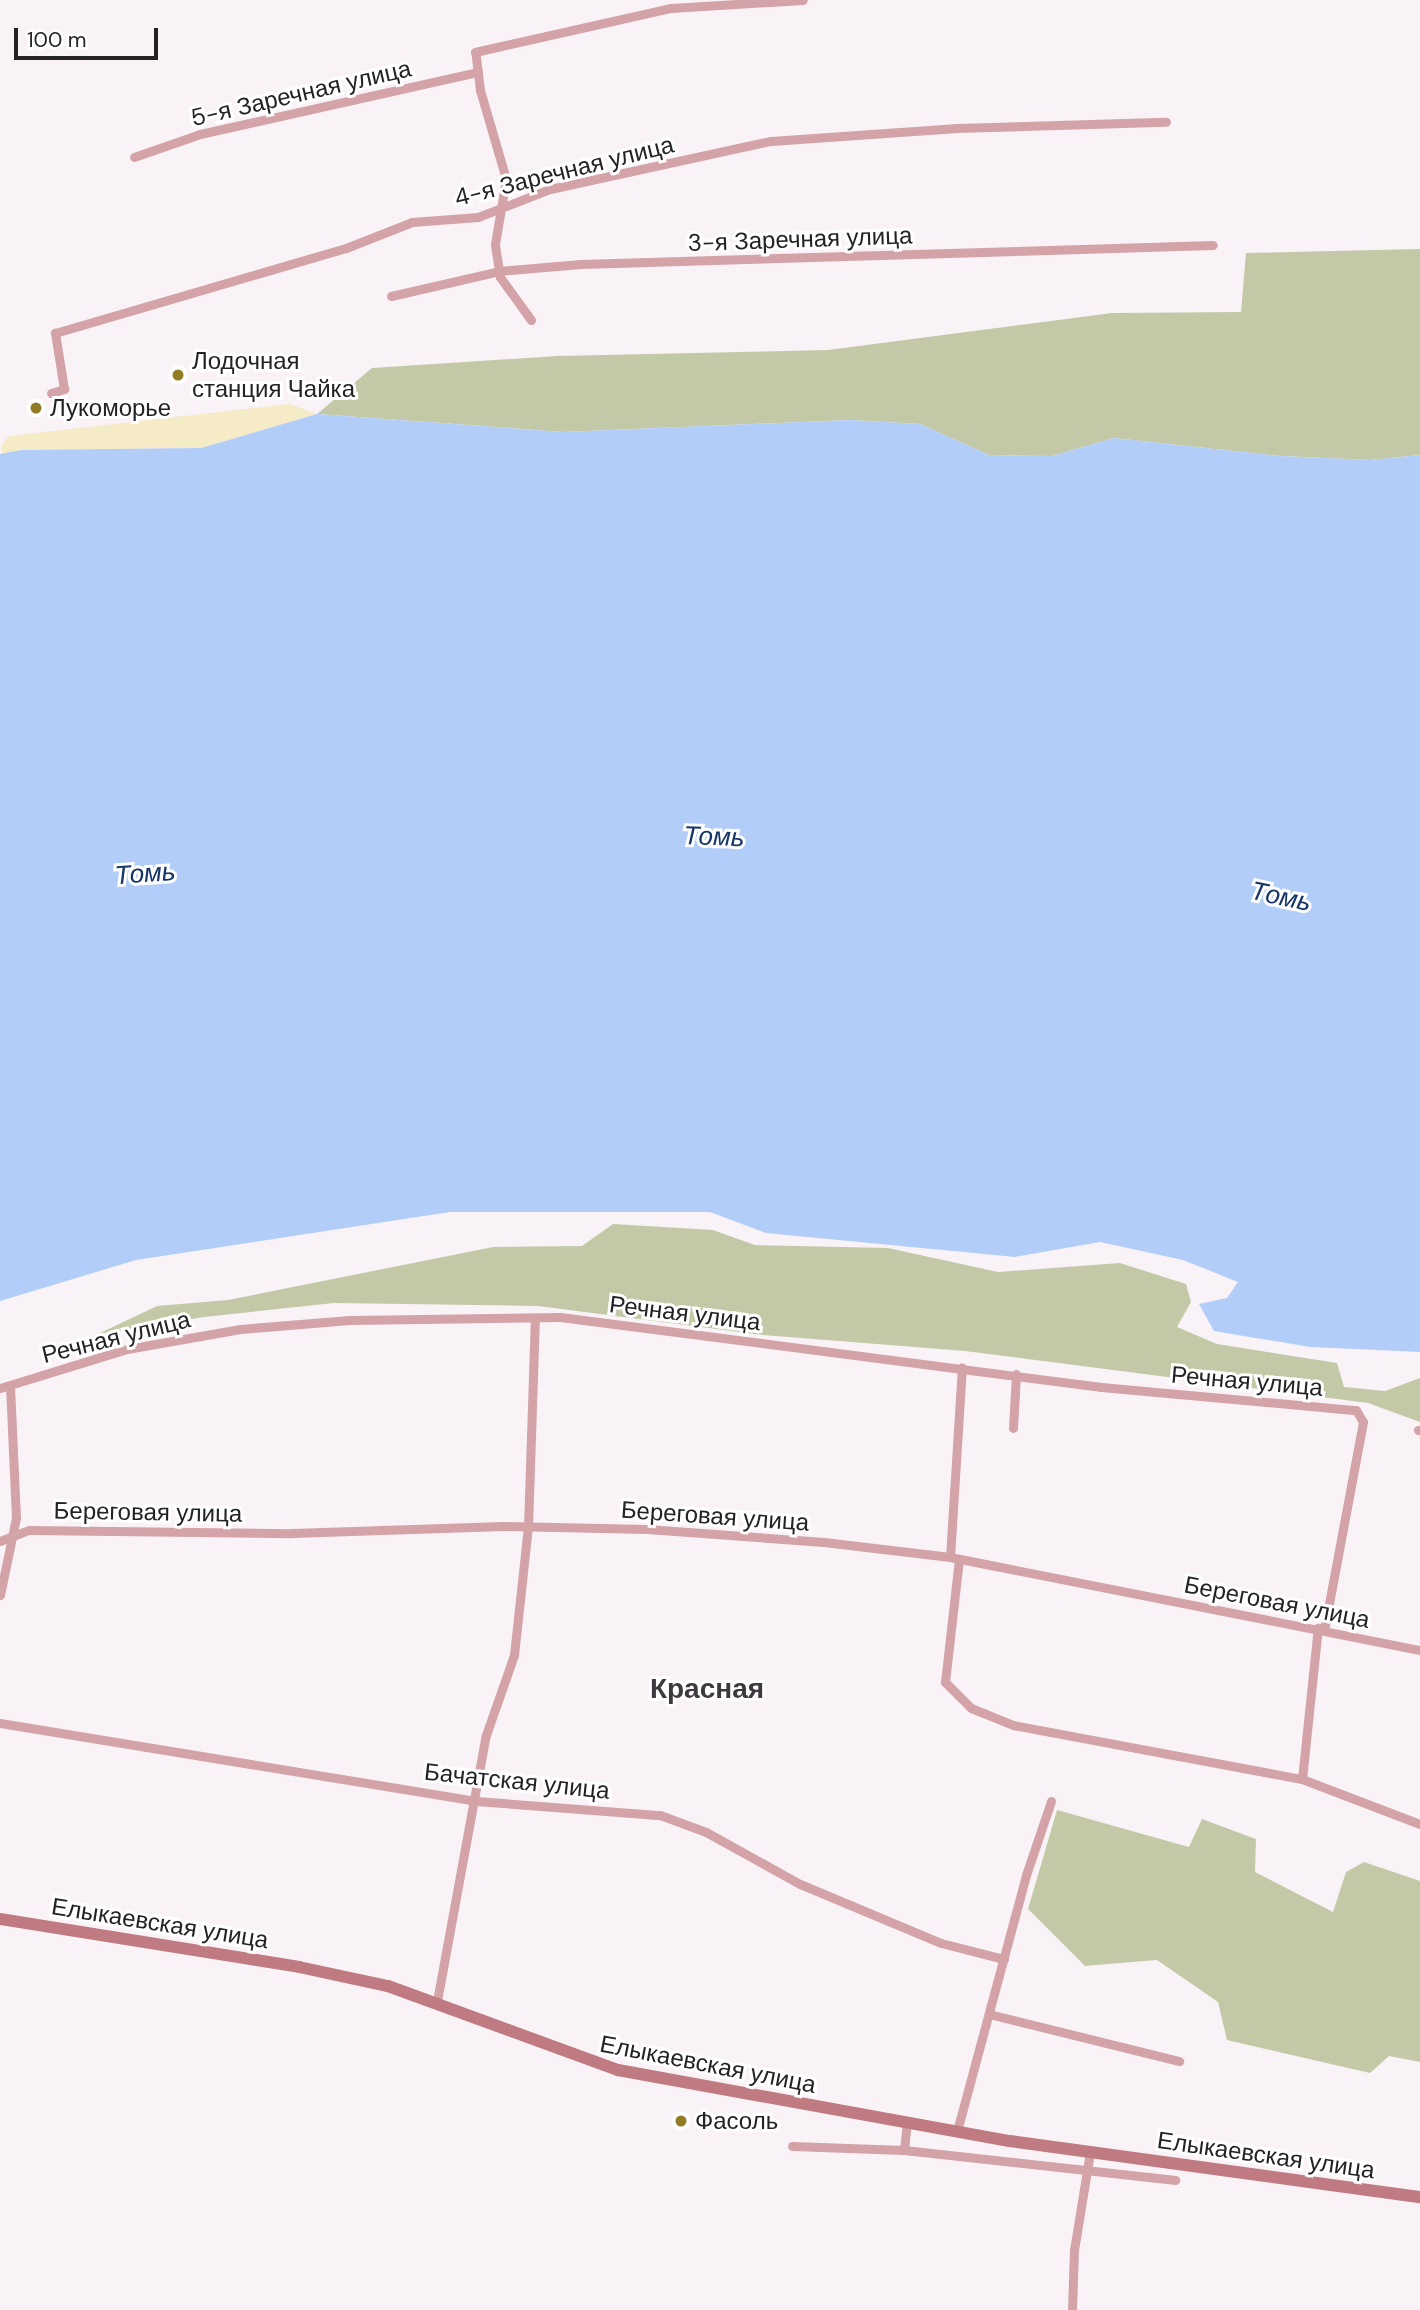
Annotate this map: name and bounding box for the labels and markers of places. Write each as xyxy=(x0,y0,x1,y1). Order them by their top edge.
place label: Лодочная станция Чайка xyxy=(192,347,355,403)
marker: Лодочная станция Чайка xyxy=(170,367,186,383)
place label: Лукоморье xyxy=(50,394,171,422)
marker: Лукоморье xyxy=(28,400,44,416)
place label: Фасоль xyxy=(695,2107,778,2135)
marker: Фасоль xyxy=(673,2113,689,2129)

